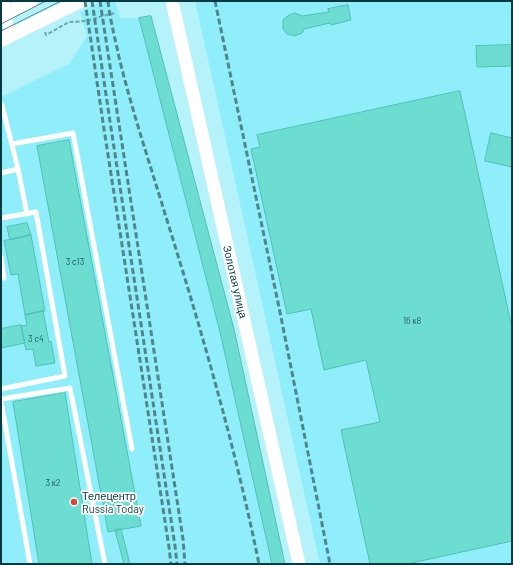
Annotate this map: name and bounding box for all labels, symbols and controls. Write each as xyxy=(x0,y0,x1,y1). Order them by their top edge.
street label: Золотая улица xyxy=(220,244,250,320)
house number: 3 с13 xyxy=(66,257,84,267)
house number: 16 к8 xyxy=(403,316,421,326)
house number: 3 с4 xyxy=(28,334,44,344)
house number: 3 к2 xyxy=(45,478,61,488)
place label: Телецентр Russia Today xyxy=(82,489,144,515)
marker: Телецентр Russia Today xyxy=(69,497,79,507)

